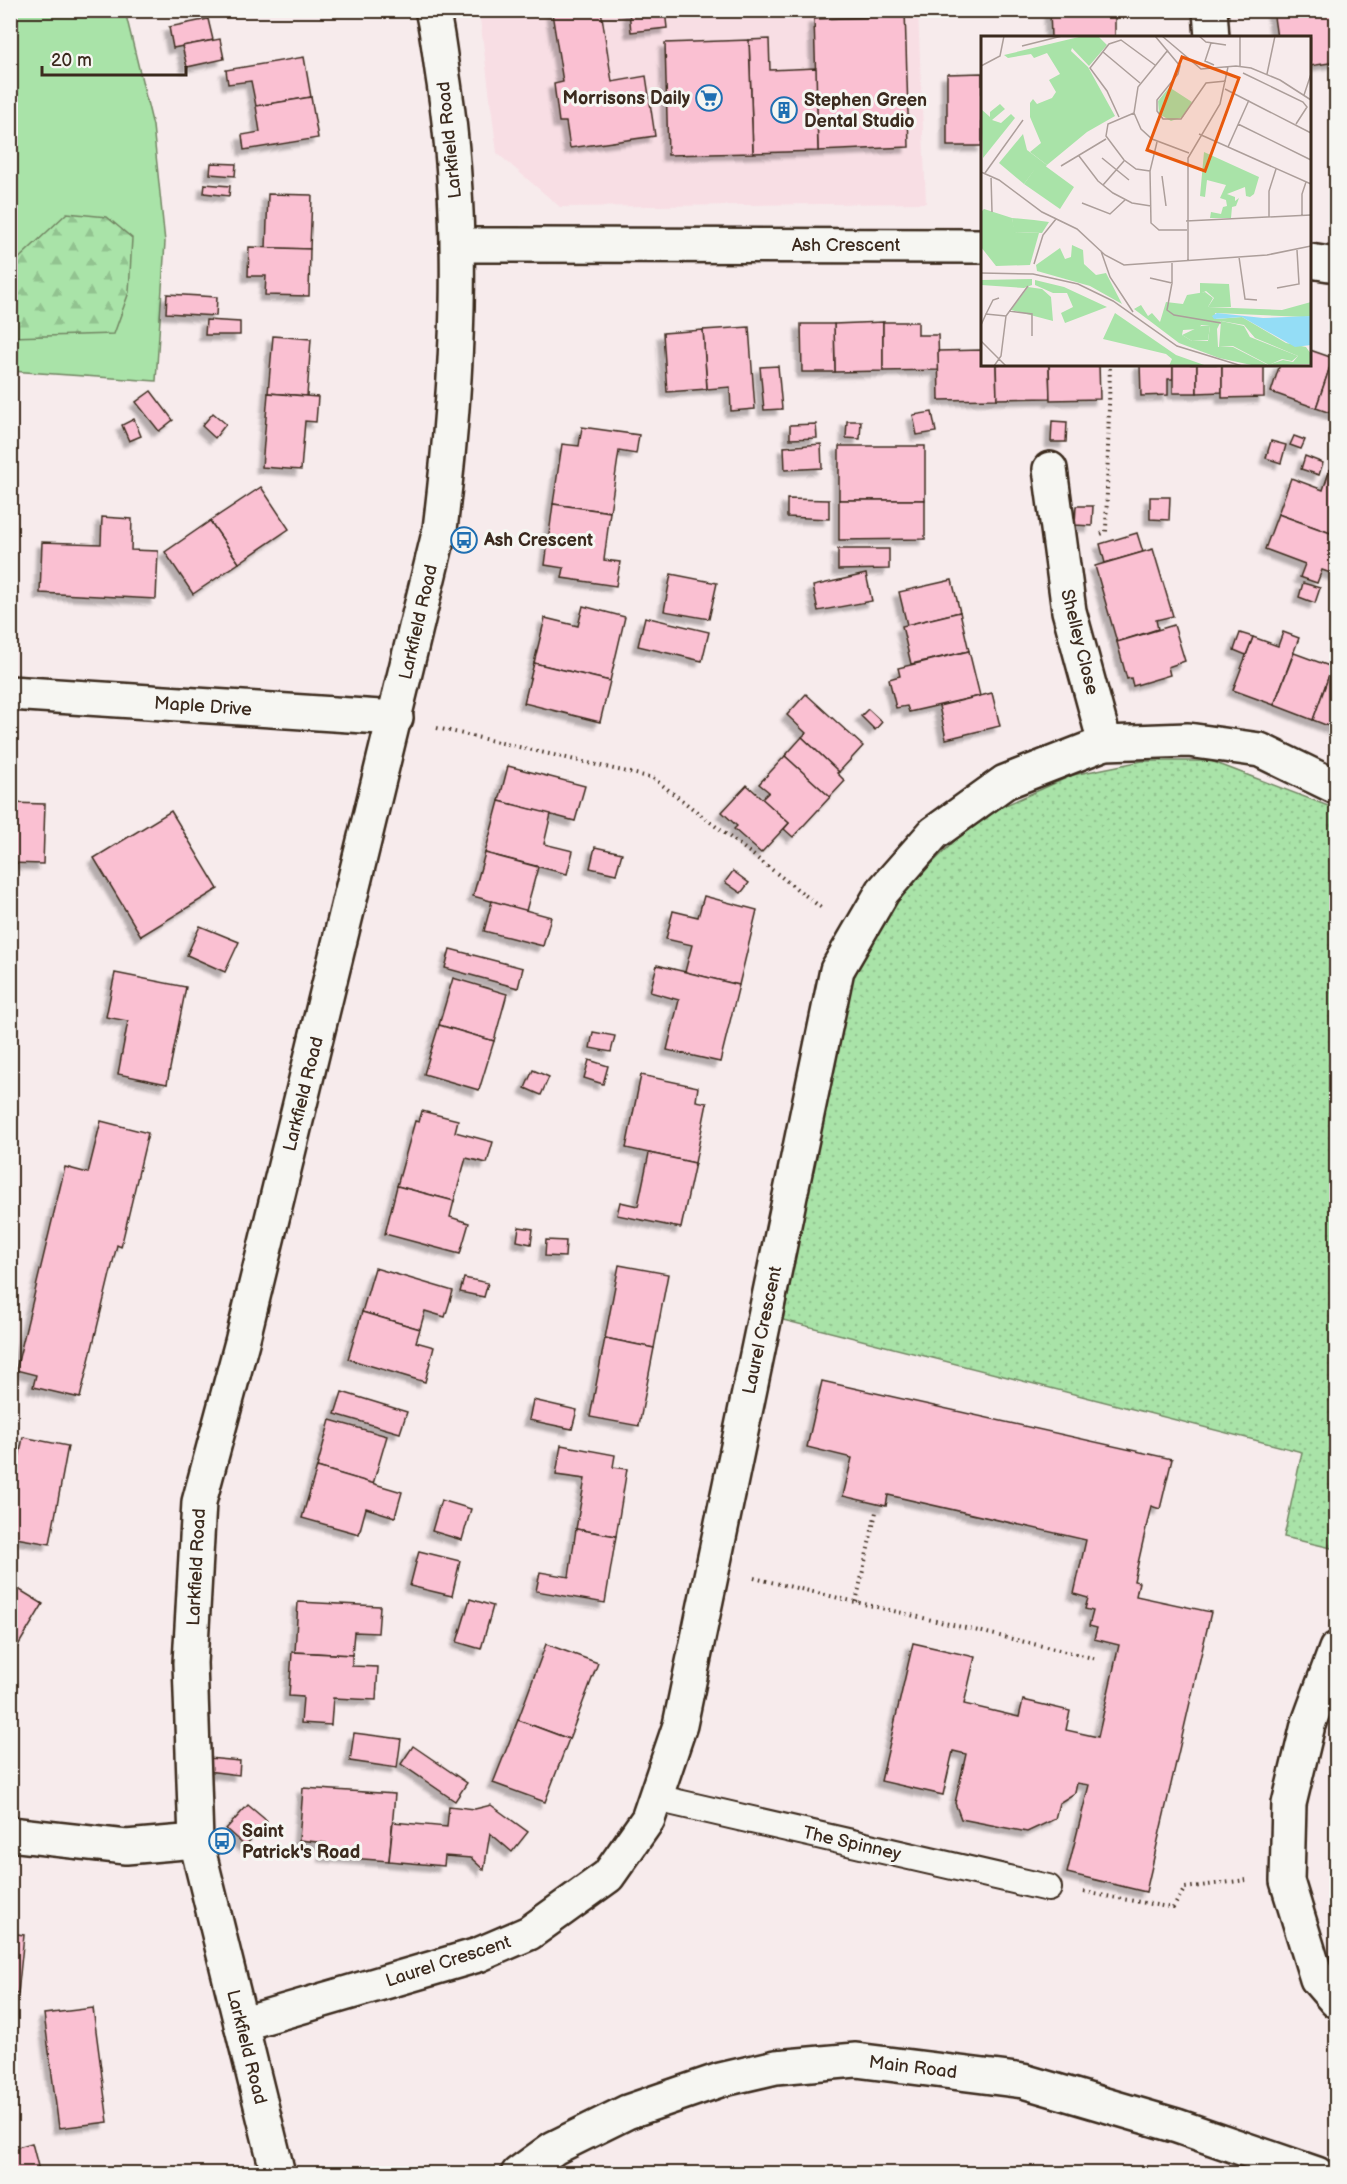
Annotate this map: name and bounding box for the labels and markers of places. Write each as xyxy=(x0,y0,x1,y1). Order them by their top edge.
supermarket icon: Morrisons Daily xyxy=(694,83,724,113)
place label: Morrisons Daily xyxy=(563,88,691,109)
place label: Stephen Green Dental Studio xyxy=(804,90,927,132)
building icon: Stephen Green Dental Studio xyxy=(769,95,799,125)
bus stop icon: Ash Crescent xyxy=(449,525,479,555)
place label: Ash Crescent xyxy=(483,530,593,551)
place label: Saint Patrick's Road xyxy=(242,1821,360,1863)
bus stop icon: Saint Patrick's Road xyxy=(207,1826,237,1856)

